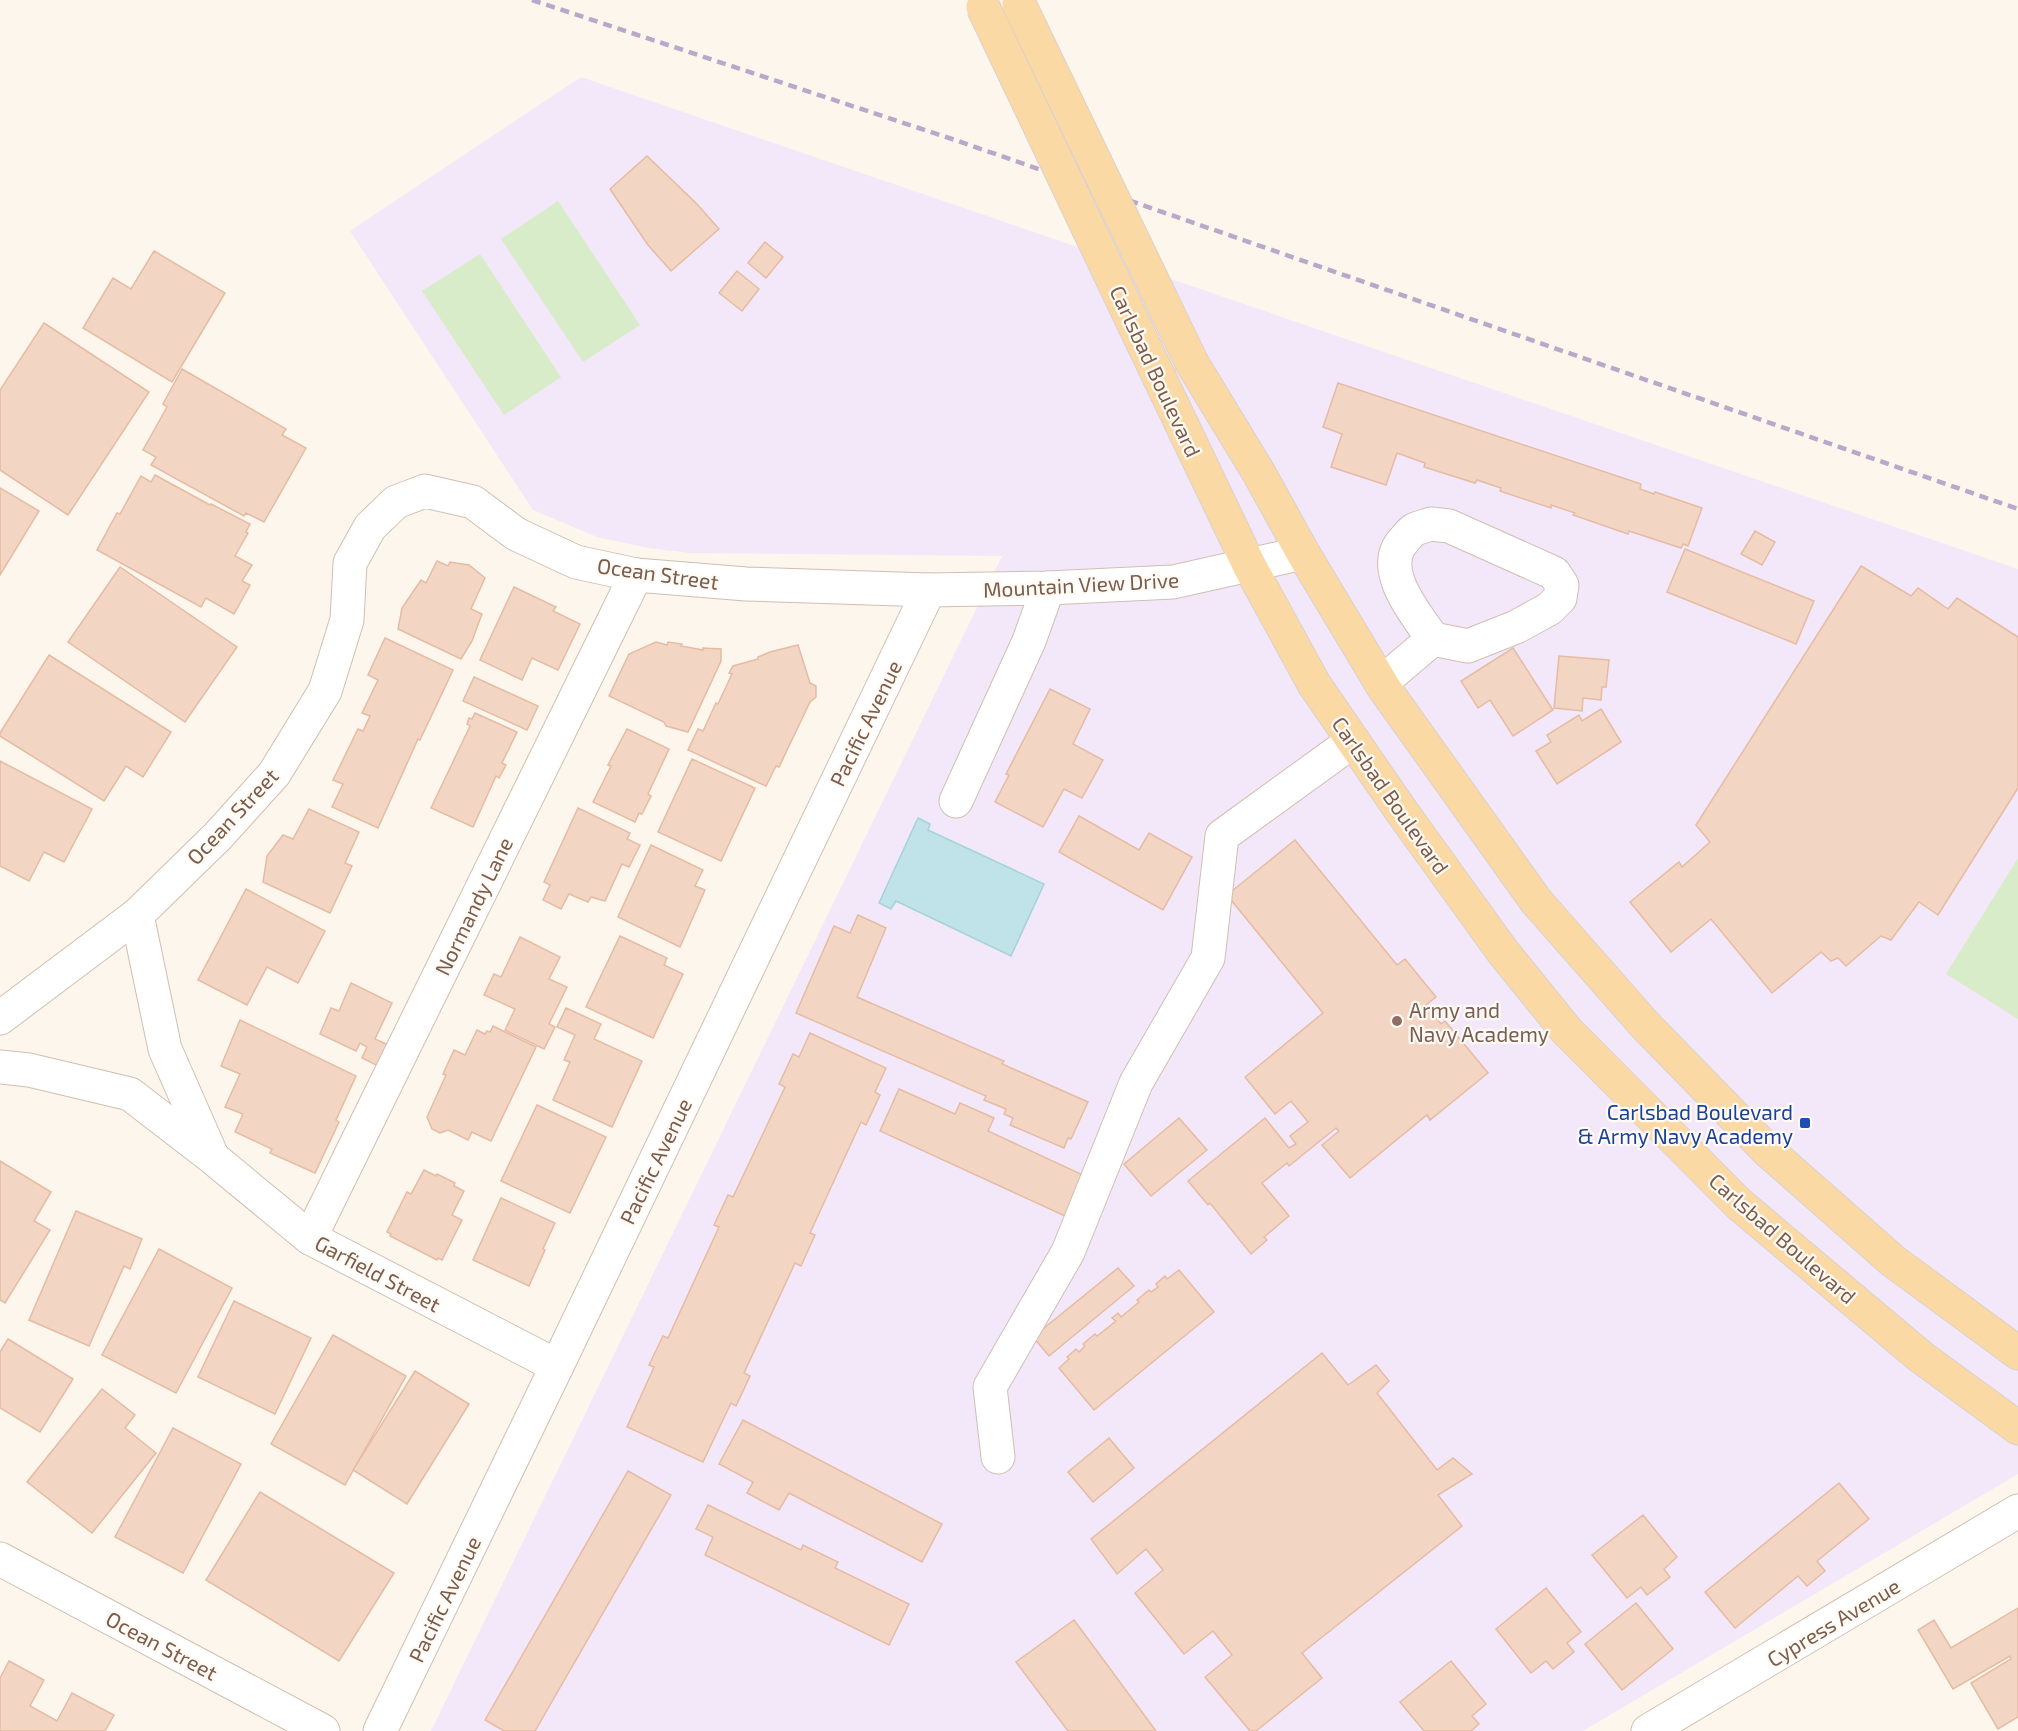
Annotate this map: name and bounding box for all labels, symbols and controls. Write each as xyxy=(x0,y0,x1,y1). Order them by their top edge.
street label: Carlsbad Boulevard xyxy=(1105,281,1207,461)
street label: Ocean Street xyxy=(596,552,720,594)
street label: Mountain View Drive xyxy=(982,566,1180,602)
street label: Pacific Avenue xyxy=(824,656,906,790)
street label: Carlsbad Boulevard xyxy=(1327,712,1455,878)
street label: Ocean Street xyxy=(181,763,283,869)
street label: Normandy Lane xyxy=(429,833,517,979)
place label: Army and Navy Academy xyxy=(1409,997,1549,1046)
marker: Army and Navy Academy xyxy=(1390,1014,1404,1028)
street label: Pacific Avenue xyxy=(614,1094,696,1228)
place label: Carlsbad Boulevard & Army Navy Academy xyxy=(1577,1099,1793,1148)
marker: Carlsbad Boulevard & Army Navy Academy xyxy=(1798,1116,1812,1130)
street label: Carlsbad Boulevard xyxy=(1705,1167,1861,1309)
street label: Garfield Street xyxy=(311,1229,445,1317)
street label: Pacific Avenue xyxy=(403,1532,485,1666)
street label: Cypress Avenue xyxy=(1762,1573,1904,1671)
street label: Ocean Street xyxy=(102,1605,222,1685)

